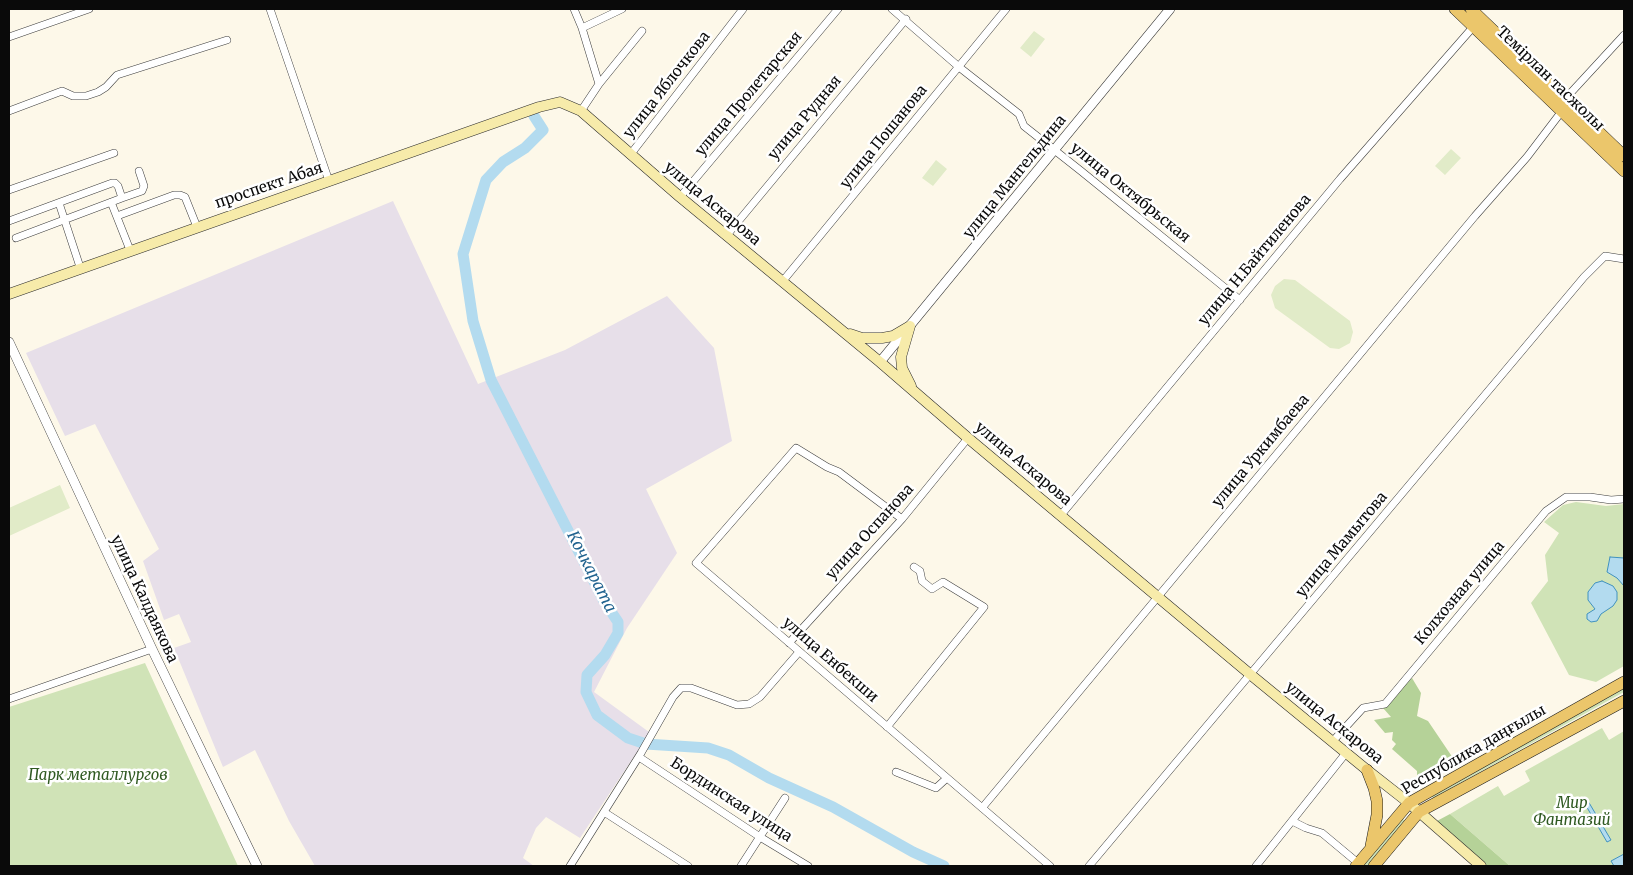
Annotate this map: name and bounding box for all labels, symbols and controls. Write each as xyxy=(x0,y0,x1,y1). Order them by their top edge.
street label: Темірлан тасжолы xyxy=(1492,23,1608,135)
street label: улица Яблочкова xyxy=(620,28,714,142)
street label: улица Пролетарская xyxy=(692,28,806,160)
street label: улица Рудная xyxy=(765,72,845,164)
street label: улица Пошанова xyxy=(837,82,931,192)
street label: улица Мангельдина xyxy=(960,112,1070,242)
street label: улица Октябрьская xyxy=(1067,139,1193,247)
street label: улица Аскарова xyxy=(660,158,764,250)
street label: проспект Абая xyxy=(213,159,325,213)
street label: улица Н.Байтиленова xyxy=(1195,191,1315,329)
street label: улица Уркимбаева xyxy=(1209,391,1313,511)
street label: улица Аскарова xyxy=(971,418,1075,510)
street label: улица Оспанова xyxy=(822,481,918,583)
street label: улица Мамытова xyxy=(1293,489,1391,601)
water label: Кочкарата xyxy=(562,528,620,616)
street label: улица Калдаякова xyxy=(107,532,181,666)
street label: Колхозная улица xyxy=(1411,538,1509,648)
street label: улица Енбекши xyxy=(779,614,881,706)
street label: улица Аскарова xyxy=(1282,678,1386,768)
street label: Республика даңғылы xyxy=(1399,701,1549,799)
street label: Бординская улица xyxy=(667,754,795,846)
park label: Парк металлургов xyxy=(28,767,168,785)
park label: Мир Фантазий xyxy=(1533,795,1611,830)

